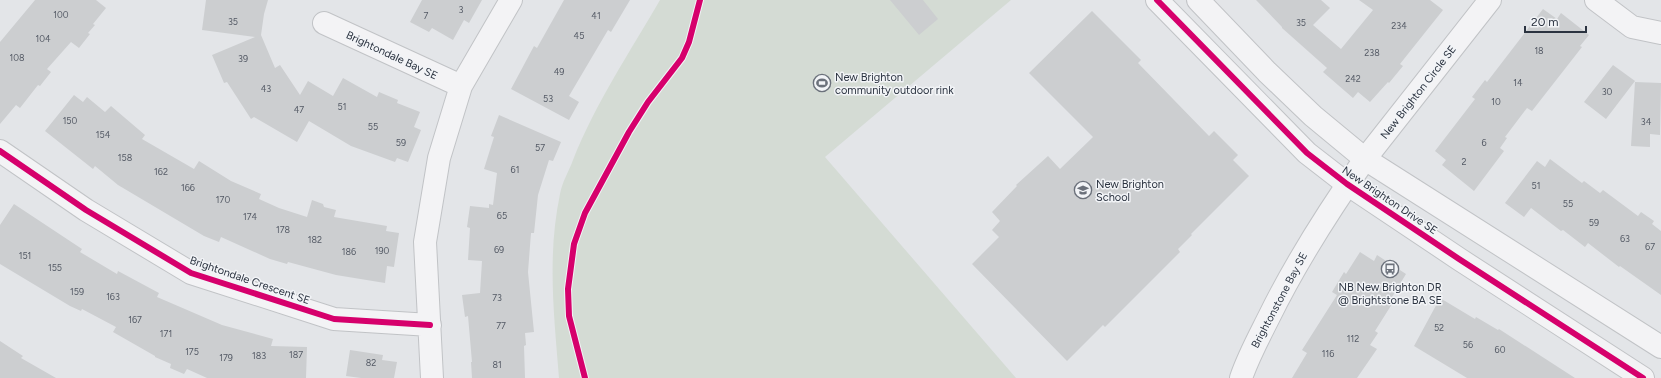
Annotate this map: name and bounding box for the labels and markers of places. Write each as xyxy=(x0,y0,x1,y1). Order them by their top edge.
place label: New Brighton community outdoor rink xyxy=(835,71,954,97)
sports icon: New Brighton community outdoor rink xyxy=(812,73,832,93)
place label: New Brighton School xyxy=(1096,178,1164,204)
school or university icon: New Brighton School xyxy=(1073,180,1093,200)
bus stop icon: NB New Brighton DR @ Brightstone BA SE xyxy=(1380,259,1400,279)
place label: NB New Brighton DR @ Brightstone BA SE xyxy=(1338,281,1442,307)

